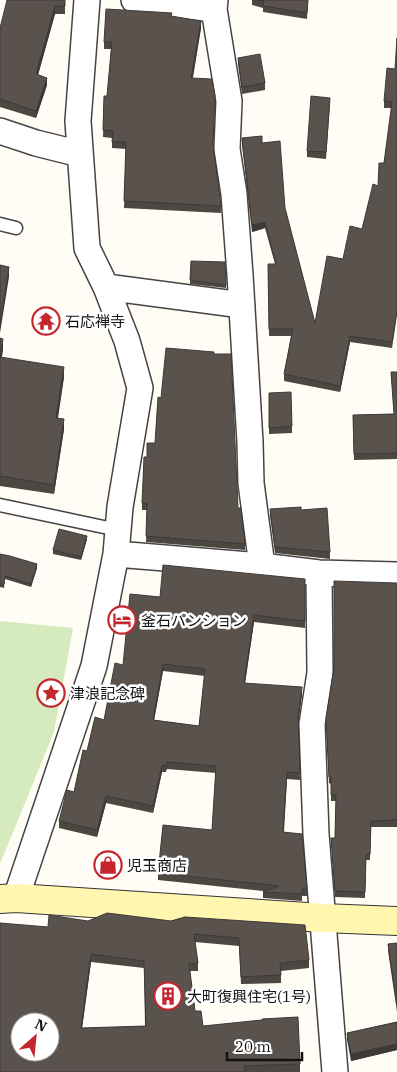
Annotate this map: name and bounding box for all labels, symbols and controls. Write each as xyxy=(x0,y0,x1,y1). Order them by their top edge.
temple icon: 石応禅寺 xyxy=(31,306,61,336)
place label: 石応禅寺 xyxy=(65,312,125,331)
hotel icon: 釜石パンション xyxy=(107,605,137,635)
place label: 釜石パンション xyxy=(141,611,247,630)
place icon: 津浪記念碑 xyxy=(36,678,66,708)
place label: 津浪記念碑 xyxy=(70,684,145,703)
shop icon: 児玉商店 xyxy=(93,850,123,880)
place label: 児玉商店 xyxy=(127,856,187,875)
building icon: 大町復興住宅(1号) xyxy=(153,981,183,1011)
place label: 大町復興住宅(1号) xyxy=(187,987,311,1006)
north arrow xyxy=(10,1012,60,1062)
text: N xyxy=(32,1015,50,1036)
scale bar xyxy=(227,1030,302,1062)
text: 20 m xyxy=(235,1037,271,1056)

